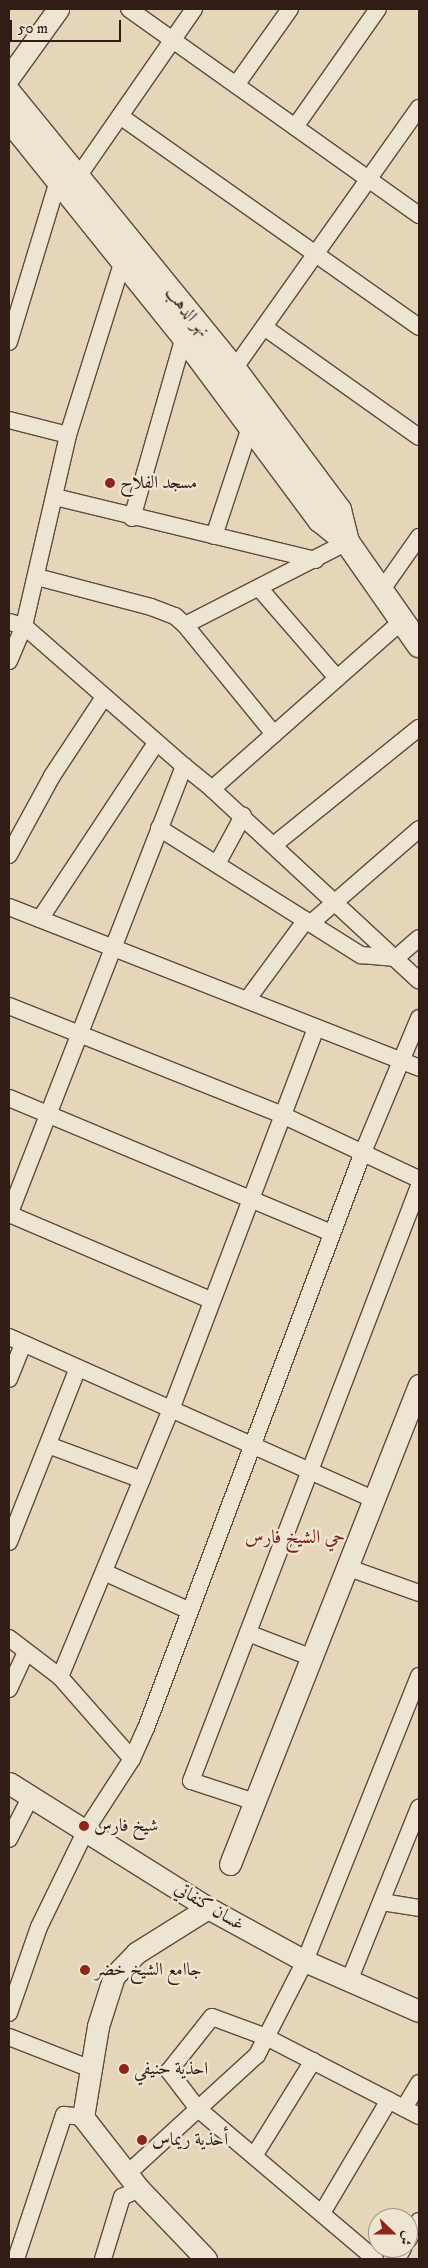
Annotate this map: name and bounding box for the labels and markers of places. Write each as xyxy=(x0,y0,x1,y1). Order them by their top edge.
place label: مسجد الفلاح xyxy=(120,472,197,494)
marker: مسجد الفلاح xyxy=(104,477,116,489)
place label: شيخ فارس xyxy=(94,1815,158,1837)
marker: شيخ فارس xyxy=(78,1820,90,1832)
place label: جاامع الشيخ خضر xyxy=(95,1959,202,1981)
marker: جاامع الشيخ خضر xyxy=(79,1964,91,1976)
place label: احذية حنيفي xyxy=(134,2058,208,2080)
marker: احذية حنيفي xyxy=(118,2063,130,2075)
place label: أحذية ريماس xyxy=(152,2129,228,2151)
marker: أحذية ريماس xyxy=(136,2134,148,2146)

